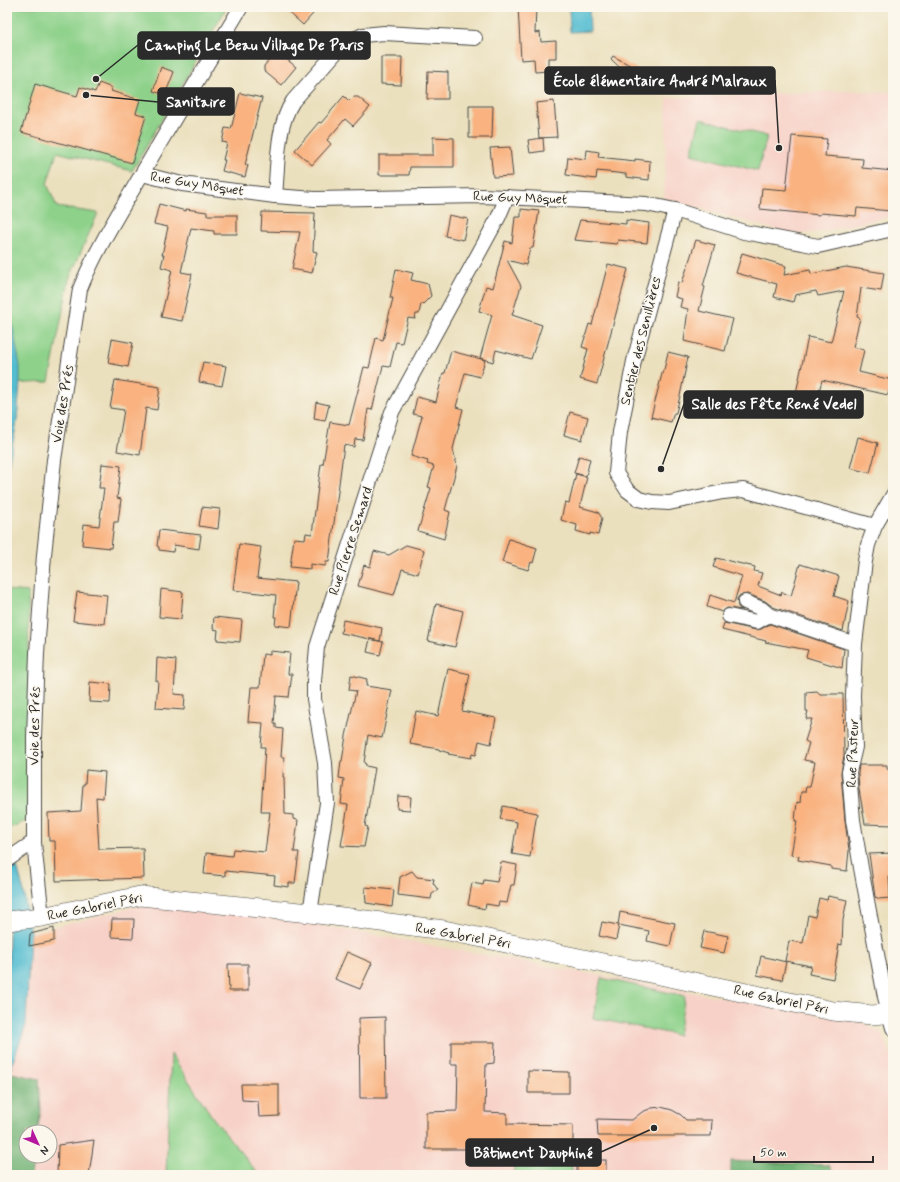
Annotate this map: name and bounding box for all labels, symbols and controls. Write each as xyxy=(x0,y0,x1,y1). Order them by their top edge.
callout: Camping Le Beau Village De Paris xyxy=(138,32,370,59)
text: Camping Le Beau Village De Paris xyxy=(144,36,364,58)
callout: École élémentaire André Malraux xyxy=(545,67,775,94)
text: École élémentaire André Malraux xyxy=(553,70,767,92)
callout: Sanitaire xyxy=(158,88,234,115)
text: Sanitaire xyxy=(166,93,226,113)
street label: Rue Guy Môquet xyxy=(149,168,245,200)
street label: Rue Guy Môquet xyxy=(472,187,568,209)
street label: Sentier des Senillières xyxy=(616,275,666,407)
street label: Voie des Prés xyxy=(48,364,78,444)
callout: Salle des Fête René Vedel xyxy=(684,391,863,418)
text: Salle des Fête René Vedel xyxy=(691,395,857,415)
street label: Rue Pierre Semard xyxy=(325,484,377,598)
street label: Voie des Prés xyxy=(25,686,45,766)
street label: Rue Pasteur xyxy=(843,718,863,788)
street label: Rue Gabriel Péri xyxy=(46,889,144,925)
street label: Rue Gabriel Péri xyxy=(414,919,512,953)
street label: Rue Gabriel Péri xyxy=(732,981,830,1019)
north arrow xyxy=(18,1124,58,1164)
scale bar xyxy=(754,1138,873,1164)
callout: Bâtiment Dauphiné xyxy=(466,1139,601,1166)
text: N xyxy=(37,1143,52,1158)
text: Bâtiment Dauphiné xyxy=(473,1144,593,1164)
text: 50 m xyxy=(760,1145,787,1161)

